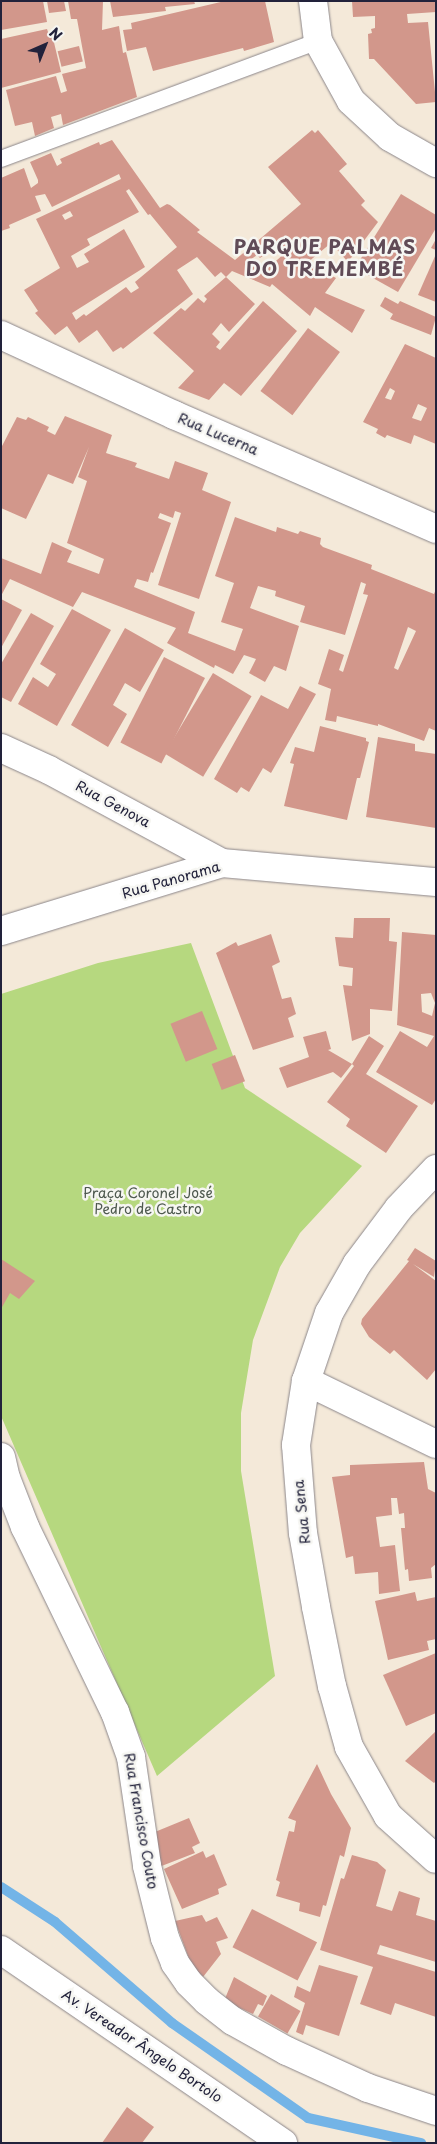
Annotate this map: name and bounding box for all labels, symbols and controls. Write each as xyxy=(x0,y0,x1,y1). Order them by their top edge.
north arrow xyxy=(20,20,70,70)
text: N xyxy=(44,22,67,45)
district label: PARQUE PALMAS DO TREMEMBÉ xyxy=(233,236,417,280)
street label: Rua Lucerna xyxy=(175,410,261,458)
street label: Rua Genova xyxy=(73,777,153,831)
street label: Rua Panorama xyxy=(120,858,222,902)
park label: Praça Coronel José Pedro de Castro xyxy=(83,1185,213,1218)
street label: Rua Sena xyxy=(290,1479,314,1545)
street label: Rua Francisco Couto xyxy=(121,1751,161,1891)
street label: Av. Vereador Ângelo Bortolo xyxy=(58,1985,226,2107)

